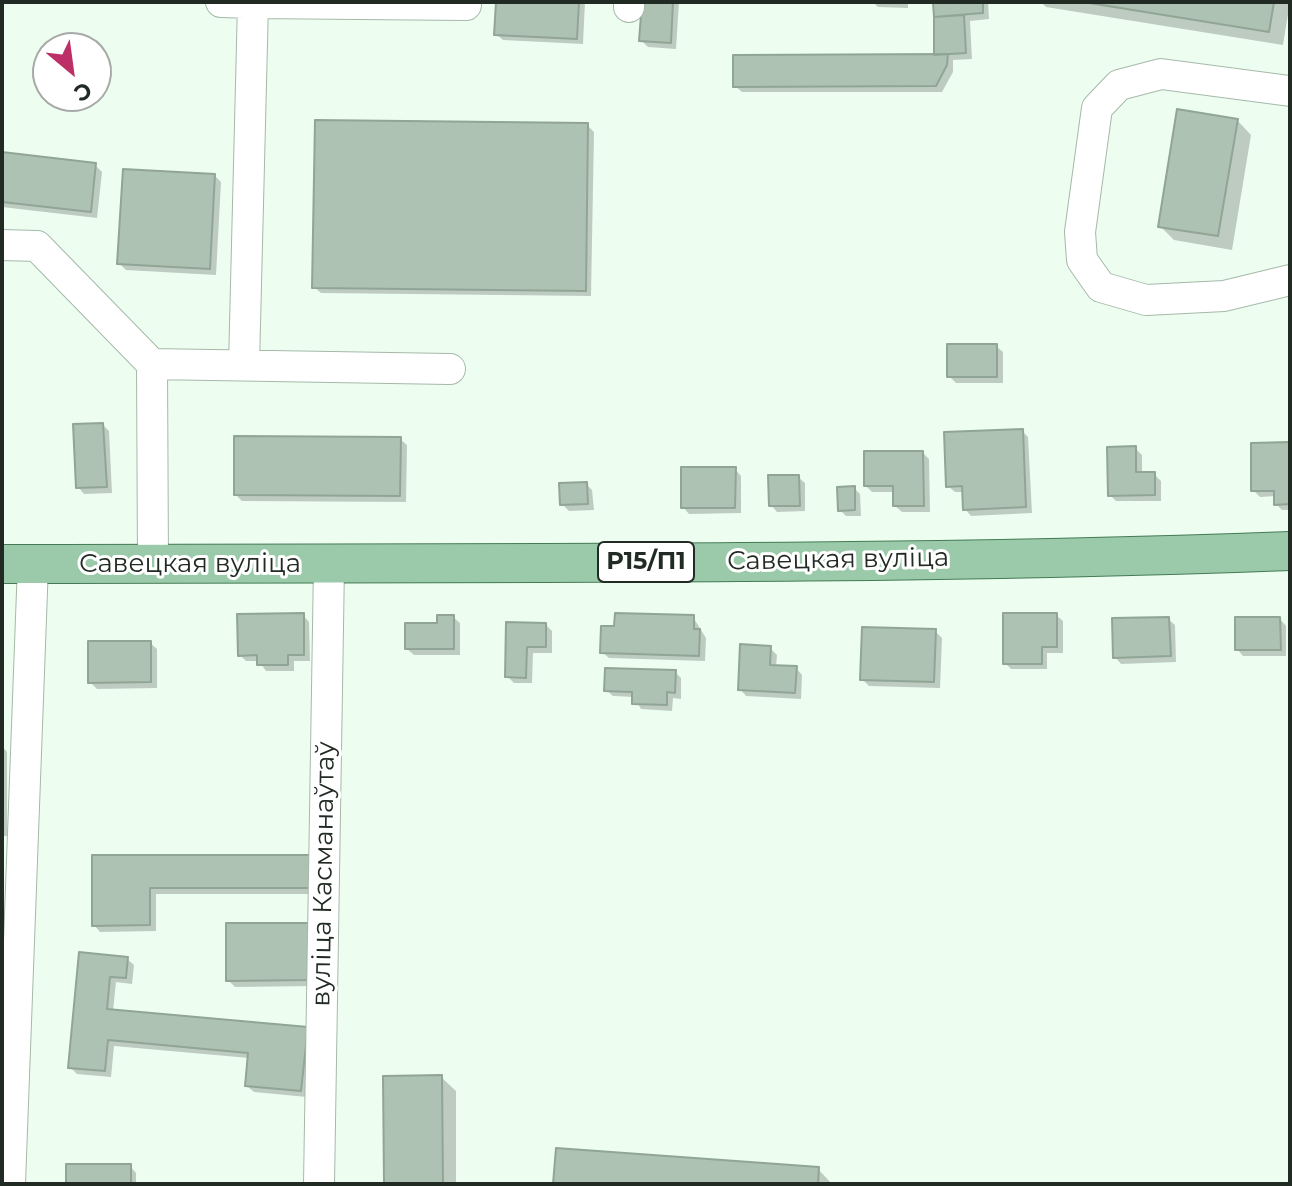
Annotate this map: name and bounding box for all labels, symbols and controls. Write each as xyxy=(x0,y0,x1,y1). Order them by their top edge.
north arrow xyxy=(32,32,112,112)
text: С xyxy=(69,76,96,107)
road number: Р15/П1 xyxy=(598,542,694,582)
street label: Савецкая вуліца xyxy=(727,542,949,578)
street label: Савецкая вуліца xyxy=(79,548,301,580)
street label: вуліца Касманаўтаў xyxy=(306,741,342,1007)

